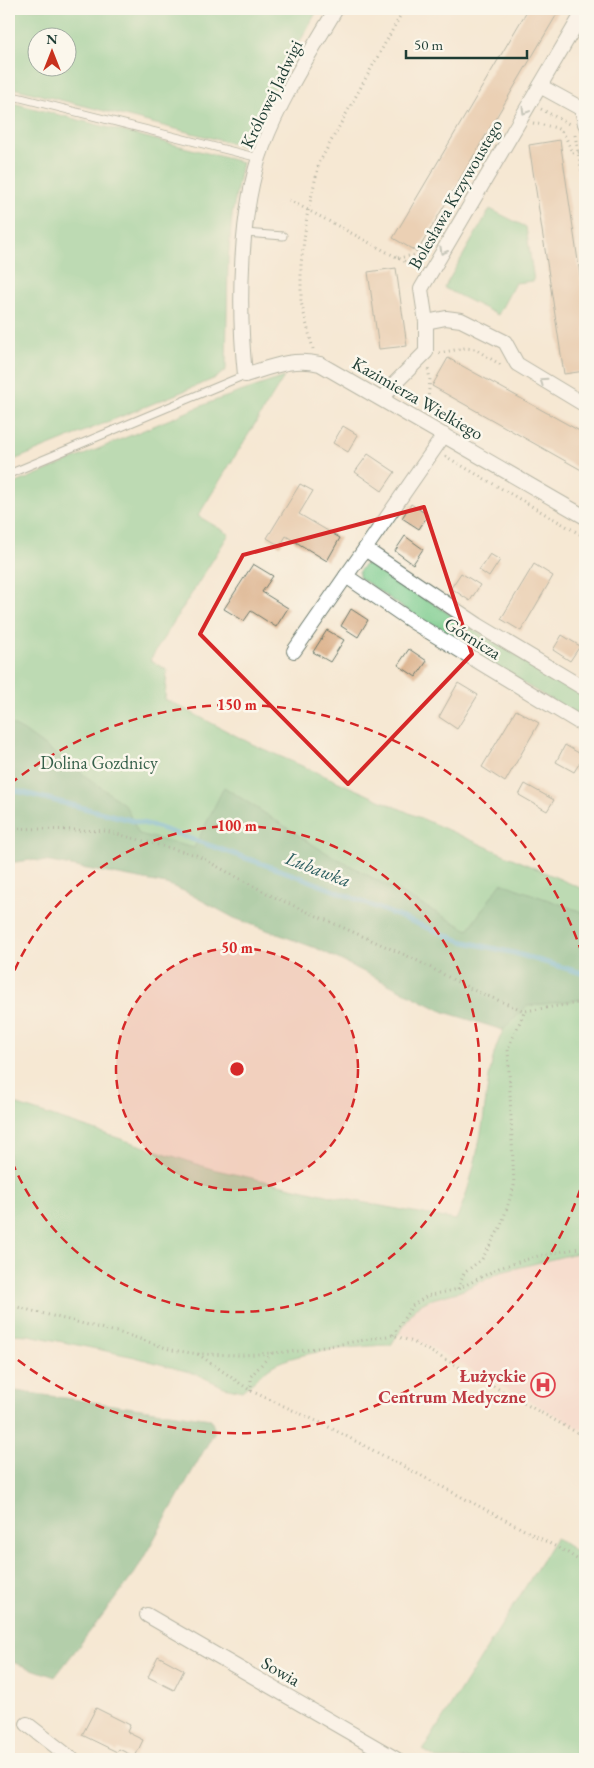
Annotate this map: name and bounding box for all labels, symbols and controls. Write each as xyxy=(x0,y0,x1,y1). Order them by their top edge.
north arrow xyxy=(28,28,78,78)
scale bar xyxy=(406,28,528,60)
text: N xyxy=(46,30,58,48)
street label: Królowej Jadwigi xyxy=(235,35,307,152)
text: 50 m xyxy=(414,35,443,54)
one-way arrow xyxy=(522,106,532,115)
street label: Bolesława Krzywoustego xyxy=(403,115,507,273)
one-way arrow xyxy=(439,246,449,255)
street label: Kazimierza Wielkiego xyxy=(348,351,488,445)
one-way arrow xyxy=(539,378,549,387)
street label: Górnicza xyxy=(440,612,506,665)
text: 150 m xyxy=(217,695,257,714)
park label: Dolina Gozdnicy xyxy=(40,751,158,774)
text: 100 m xyxy=(217,816,257,835)
water label: Lubawka xyxy=(281,845,354,893)
text: 50 m xyxy=(221,938,253,957)
centre of rings xyxy=(228,1060,246,1078)
place label: Łużyckie Centrum Medyczne xyxy=(378,1364,526,1408)
hospital icon: Łużyckie Centrum Medyczne xyxy=(530,1372,556,1398)
street label: Sowia xyxy=(258,1651,305,1692)

